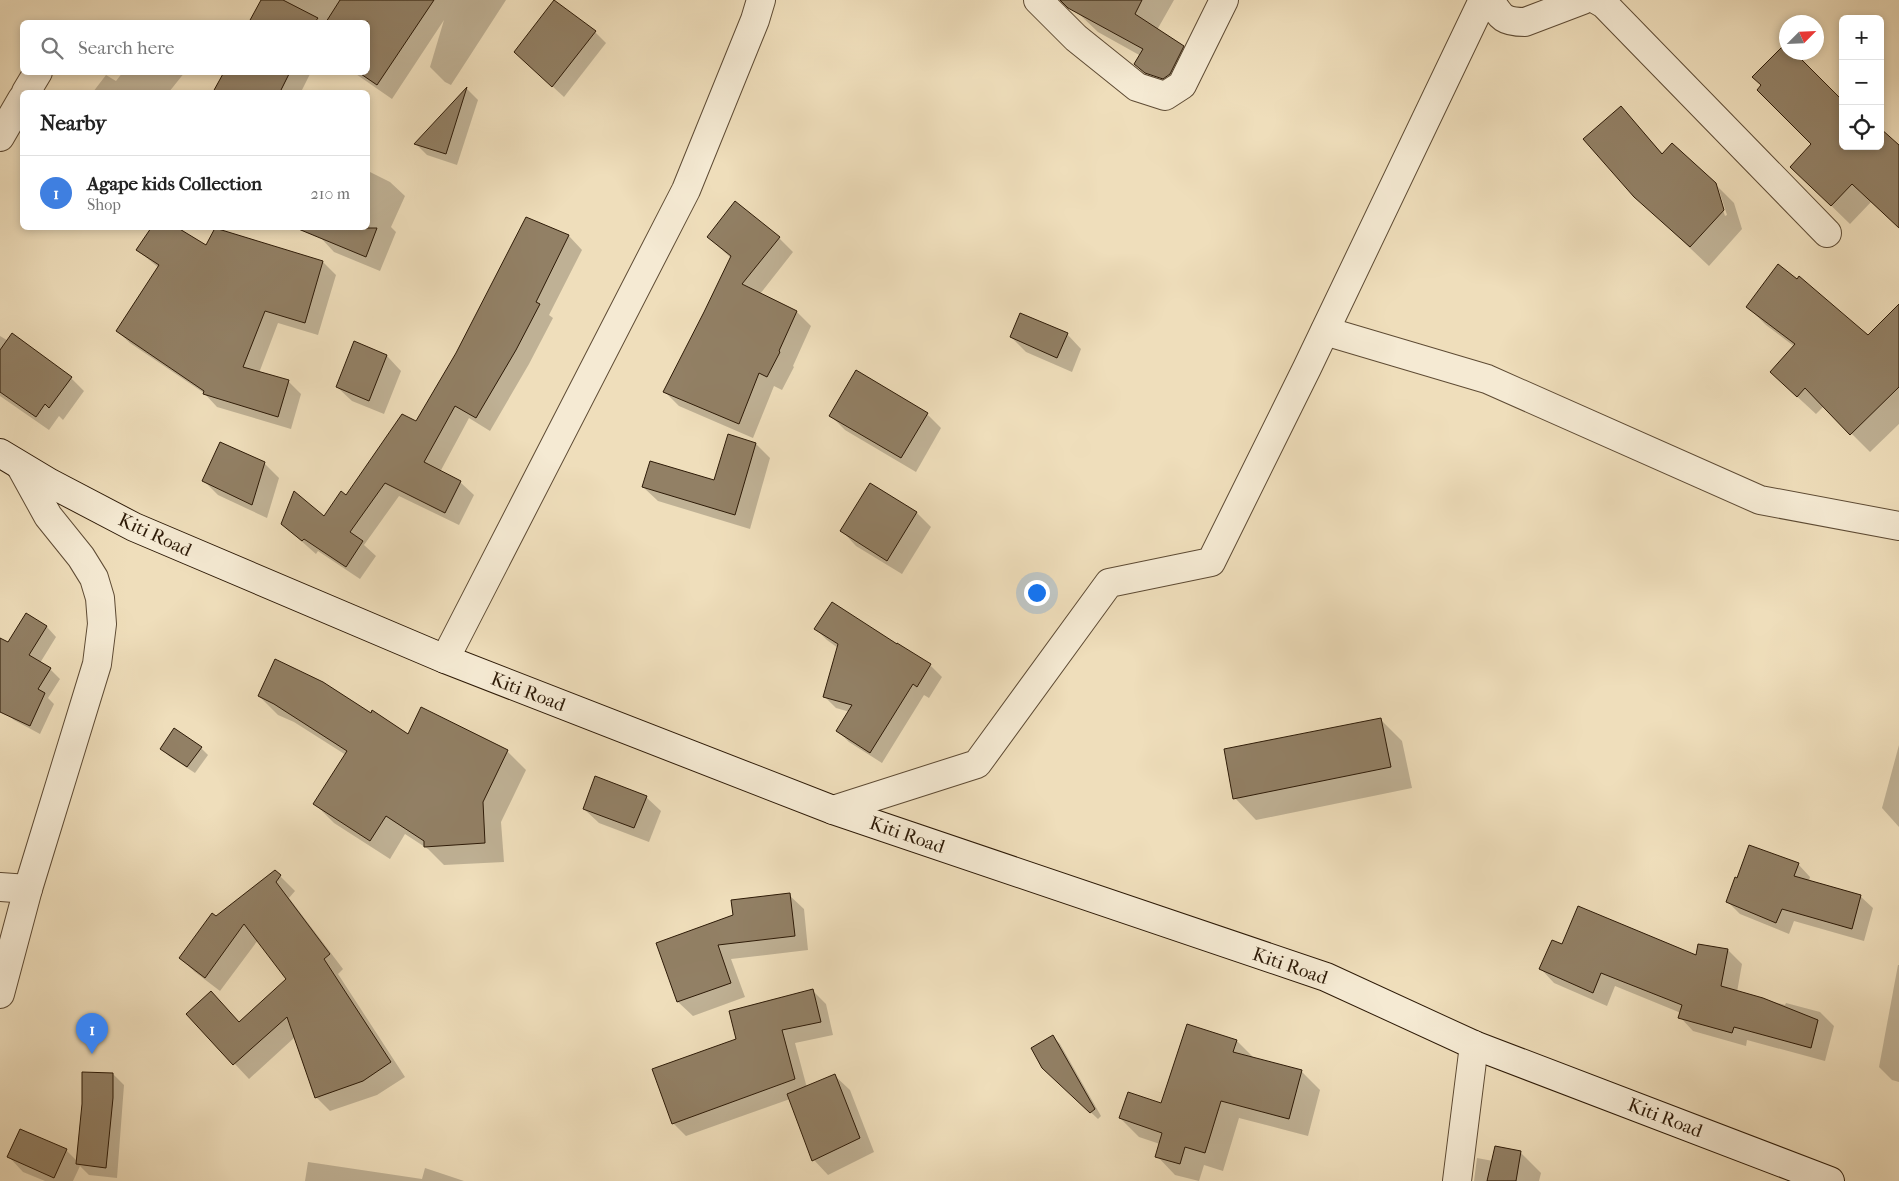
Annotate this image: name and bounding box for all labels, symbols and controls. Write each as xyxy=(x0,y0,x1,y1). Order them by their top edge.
north arrow xyxy=(1779,15,1824,60)
map controls xyxy=(1839,15,1884,150)
button: + xyxy=(1839,15,1884,60)
search box xyxy=(20,20,370,75)
icon: search xyxy=(38,34,66,62)
text: Search here xyxy=(78,37,174,59)
button: − xyxy=(1839,60,1884,105)
button: locate xyxy=(1839,105,1884,150)
text: Nearby xyxy=(40,111,106,135)
text: Agape kids Collection xyxy=(87,173,262,195)
text: 1 xyxy=(53,184,59,203)
text: 210 m xyxy=(311,184,350,203)
text: Shop xyxy=(87,195,121,214)
street label: Kiti Road xyxy=(115,509,196,562)
your location xyxy=(1024,580,1050,606)
street label: Kiti Road xyxy=(488,668,569,716)
street label: Kiti Road xyxy=(867,812,948,858)
street label: Kiti Road xyxy=(1250,943,1331,989)
pin: 1 xyxy=(76,1013,108,1054)
street label: Kiti Road xyxy=(1625,1094,1706,1142)

